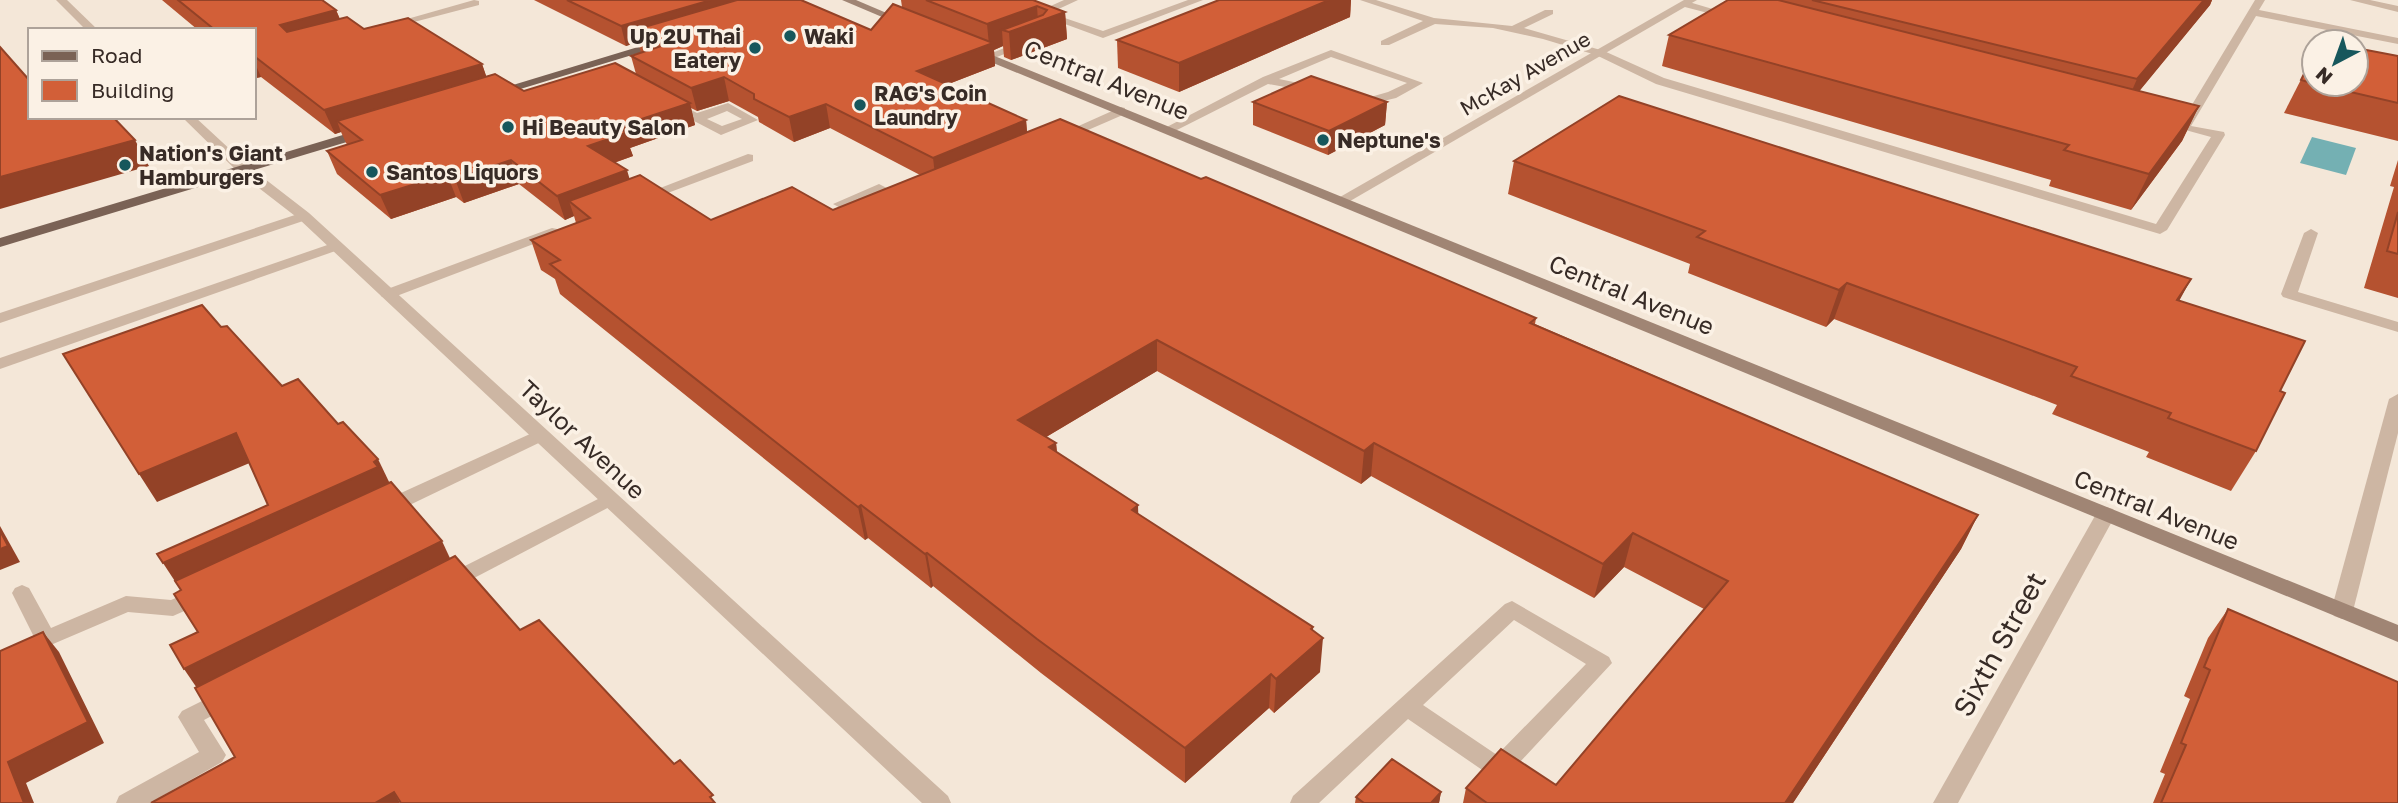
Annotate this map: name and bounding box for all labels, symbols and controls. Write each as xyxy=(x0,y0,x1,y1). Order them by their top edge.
place label: Up 2U Thai Eatery xyxy=(630,23,741,73)
place label: Waki xyxy=(804,23,854,49)
street label: McKay Avenue xyxy=(1455,25,1595,121)
legend xyxy=(28,28,256,119)
marker: Waki xyxy=(782,28,798,44)
north arrow xyxy=(2300,28,2370,98)
street label: Central Avenue xyxy=(1020,33,1194,125)
marker: Up 2U Thai Eatery xyxy=(747,40,763,56)
text: Road xyxy=(91,42,142,68)
text: N xyxy=(2311,63,2337,90)
text: Building xyxy=(91,77,174,103)
place label: RAG's Coin Laundry xyxy=(874,80,987,130)
marker: RAG's Coin Laundry xyxy=(852,97,868,113)
place label: Hi Beauty Salon xyxy=(522,114,686,140)
marker: Hi Beauty Salon xyxy=(500,119,516,135)
place label: Neptune's xyxy=(1337,127,1441,153)
marker: Neptune's xyxy=(1315,132,1331,148)
place label: Nation's Giant Hamburgers xyxy=(139,140,283,190)
marker: Nation's Giant Hamburgers xyxy=(117,157,133,173)
place label: Santos Liquors xyxy=(386,159,539,185)
marker: Santos Liquors xyxy=(364,164,380,180)
street label: Central Avenue xyxy=(1545,248,1719,340)
street label: Taylor Avenue xyxy=(514,373,652,505)
street label: Central Avenue xyxy=(2070,463,2244,555)
street label: Sixth Street xyxy=(1946,566,2052,722)

